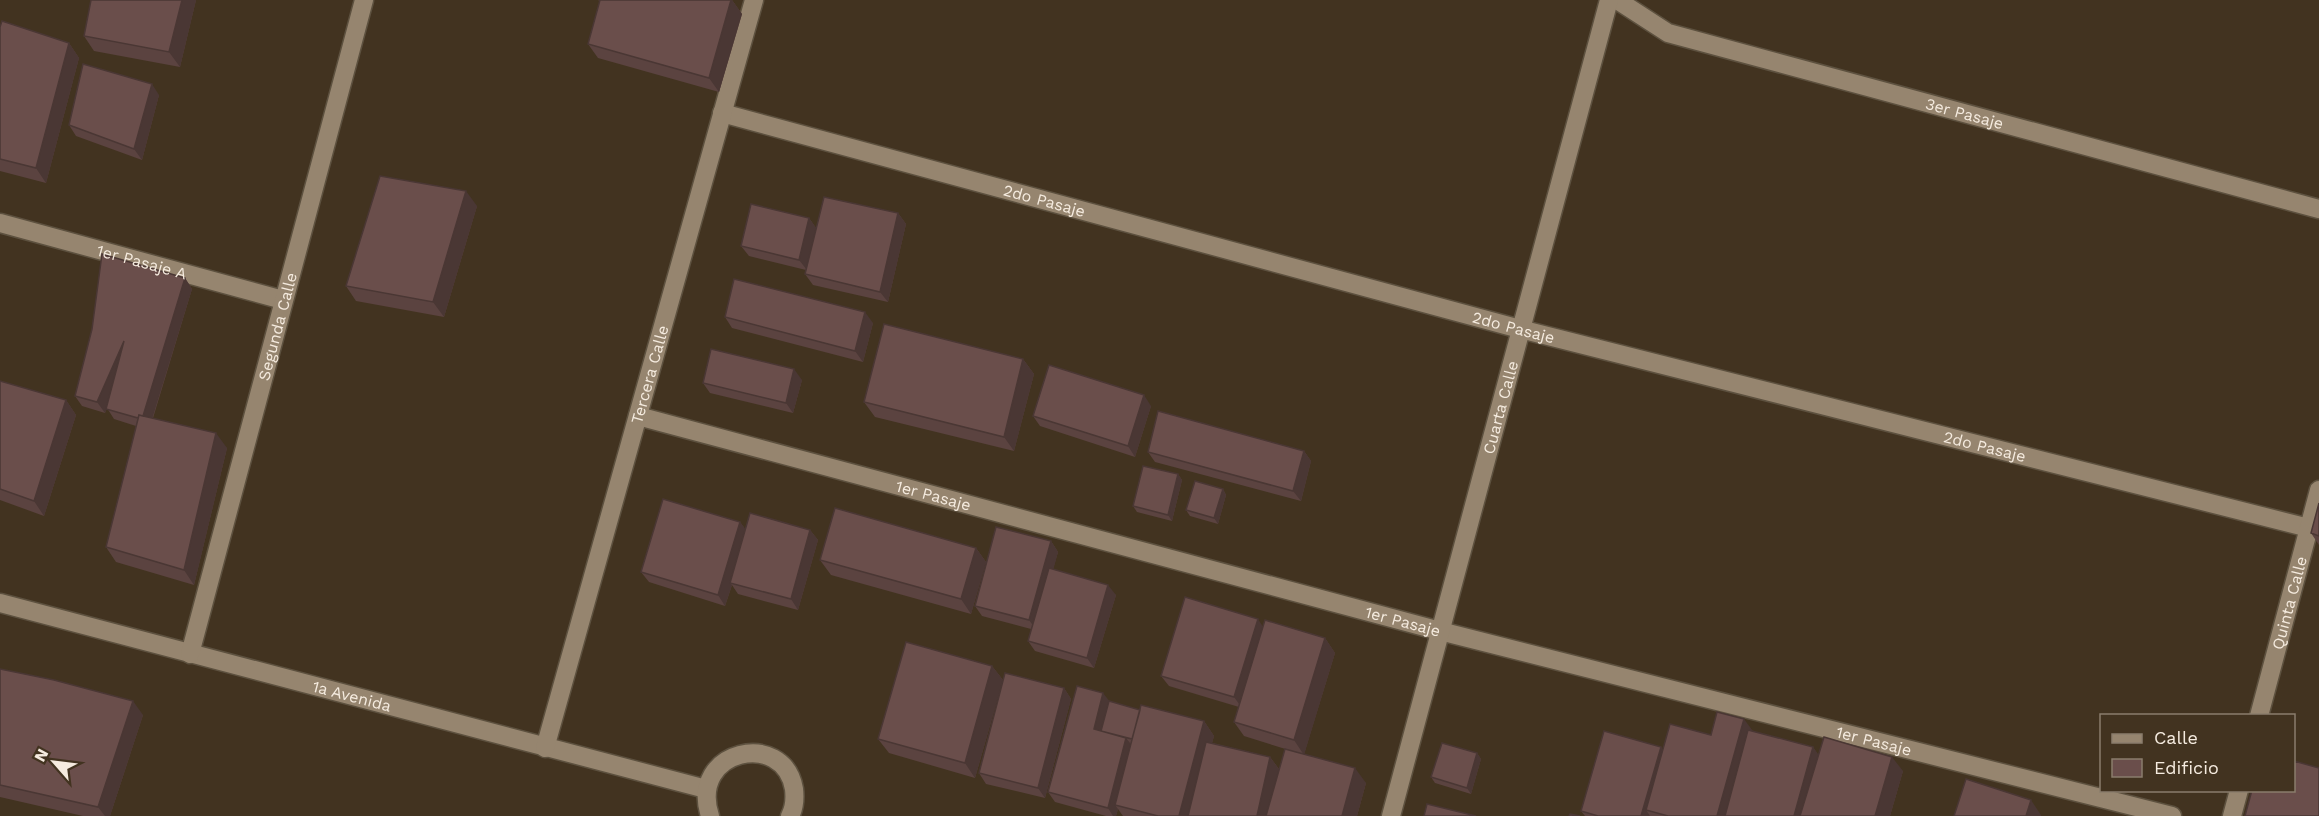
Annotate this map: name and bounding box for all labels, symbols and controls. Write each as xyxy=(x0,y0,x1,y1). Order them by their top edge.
street label: 3er Pasaje xyxy=(1923,94,2006,133)
street label: 2do Pasaje xyxy=(1001,181,1087,221)
street label: 1er Pasaje A xyxy=(95,241,189,283)
street label: Segunda Calle xyxy=(254,270,301,383)
street label: 2do Pasaje xyxy=(1470,308,1557,347)
street label: Tercera Calle xyxy=(627,323,673,426)
street label: Cuarta Calle xyxy=(1479,359,1522,456)
street label: 2do Pasaje xyxy=(1941,427,2028,466)
street label: 1er Pasaje xyxy=(894,477,973,515)
street label: Quinta Calle xyxy=(2268,554,2311,652)
street label: 1er Pasaje xyxy=(1363,602,1442,641)
street label: 1a Avenida xyxy=(310,677,393,716)
legend xyxy=(2100,714,2295,792)
street label: 1er Pasaje xyxy=(1834,723,1914,760)
text: Calle xyxy=(2154,727,2198,748)
north arrow xyxy=(24,732,84,792)
text: N xyxy=(30,745,52,765)
text: Edificio xyxy=(2154,757,2219,778)

